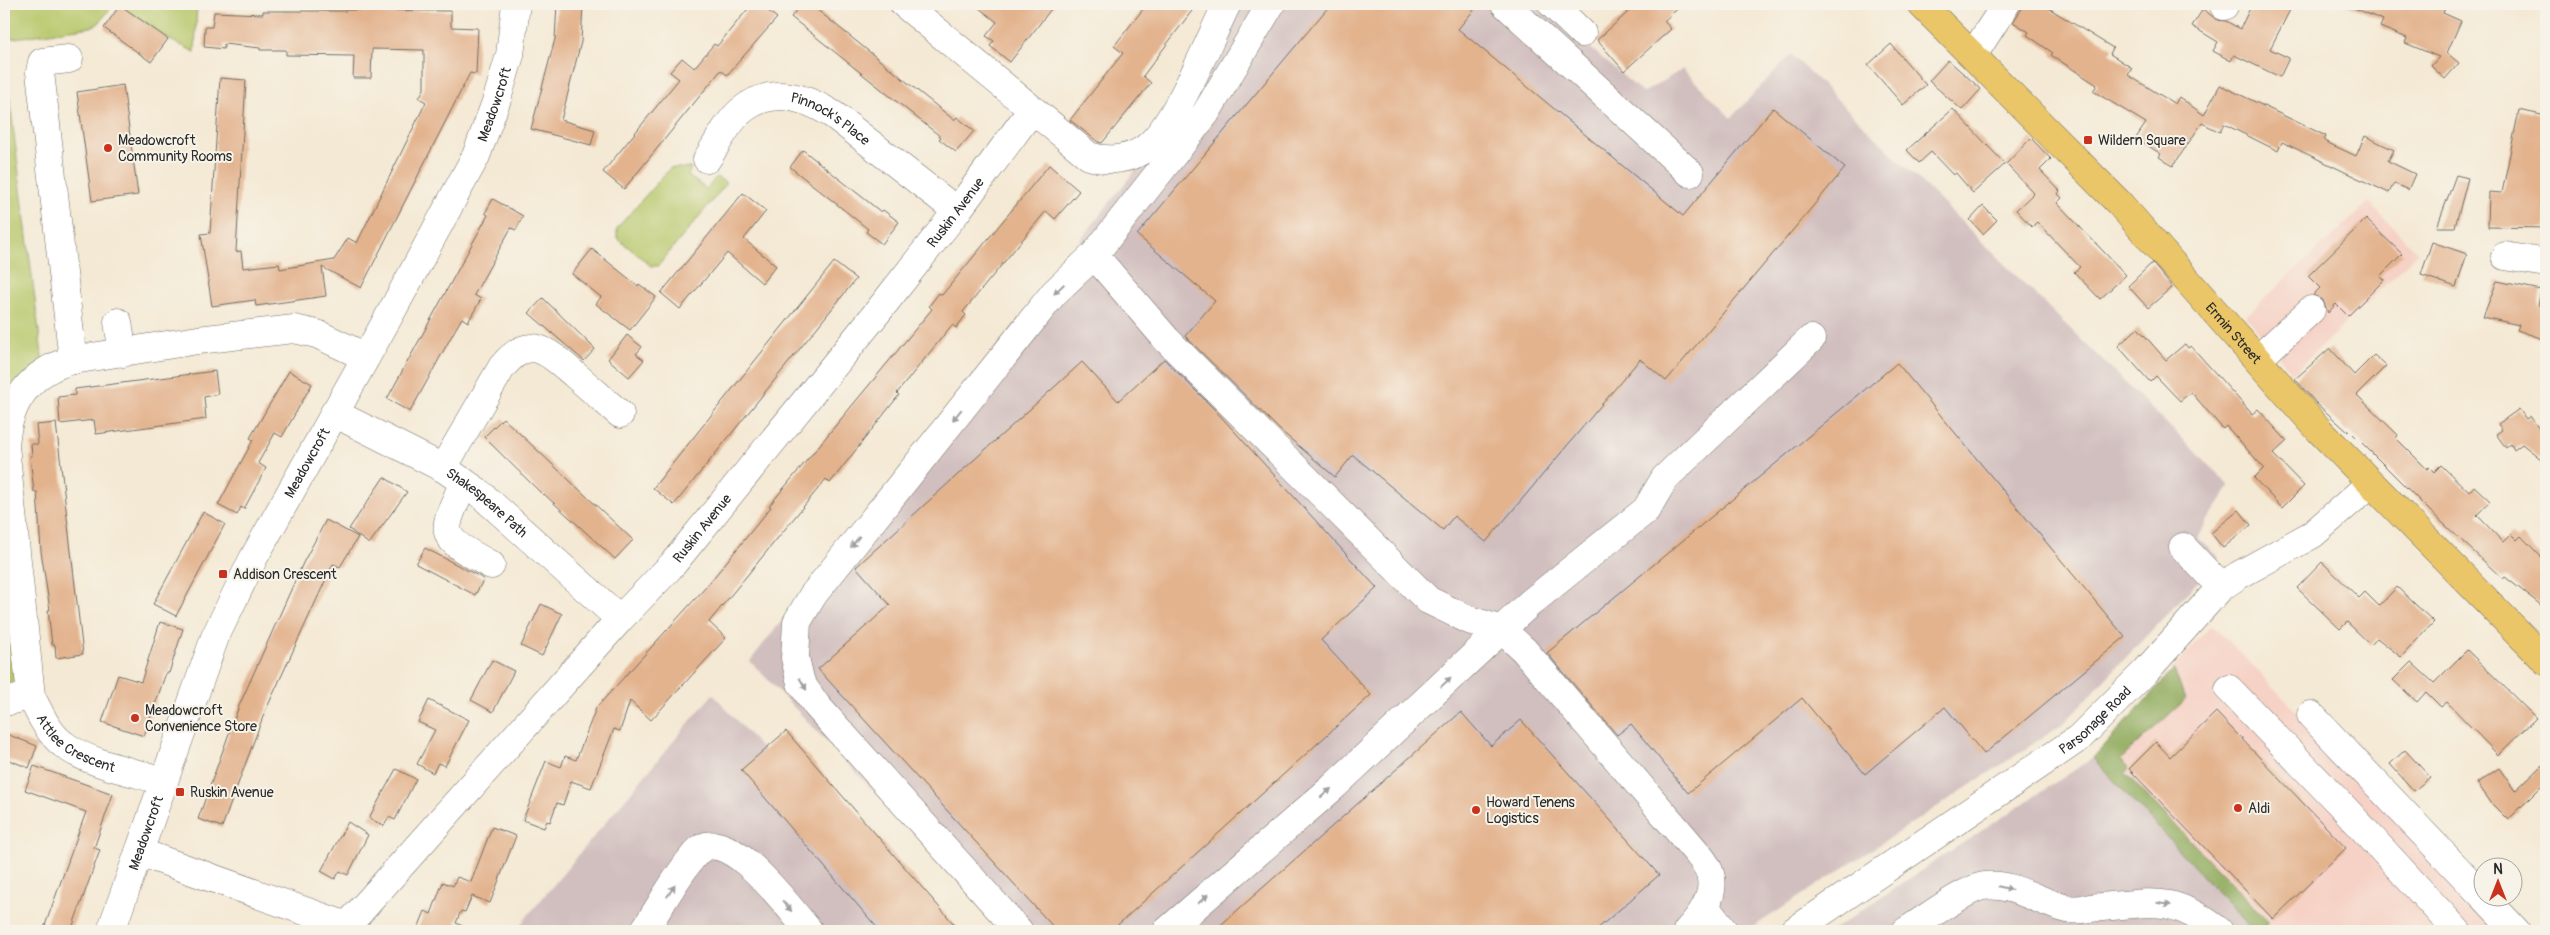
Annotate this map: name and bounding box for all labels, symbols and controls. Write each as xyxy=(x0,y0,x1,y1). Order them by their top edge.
street label: Meadowcroft xyxy=(474,65,515,144)
street label: Pinnock's Place xyxy=(789,89,874,149)
place label: Meadowcroft Community Rooms xyxy=(118,132,233,165)
place label: Wildern Square xyxy=(2098,132,2186,149)
marker: Wildern Square xyxy=(2082,134,2094,146)
marker: Meadowcroft Community Rooms xyxy=(102,142,114,154)
street label: Ruskin Avenue xyxy=(923,174,988,251)
one-way arrow xyxy=(1053,283,1065,295)
street label: Ermin Street xyxy=(2202,299,2265,367)
one-way arrow xyxy=(951,409,962,422)
street label: Meadowcroft xyxy=(281,424,333,501)
street label: Shakespeare Path xyxy=(443,464,531,541)
street label: Ruskin Avenue xyxy=(669,490,735,566)
one-way arrow xyxy=(850,535,861,548)
place label: Addison Crescent xyxy=(233,566,337,583)
marker: Addison Crescent xyxy=(217,568,229,580)
one-way arrow xyxy=(1439,676,1451,688)
one-way arrow xyxy=(798,678,807,691)
street label: Parsonage Road xyxy=(2056,682,2135,758)
place label: Meadowcroft Convenience Store xyxy=(145,702,257,735)
street label: Attlee Crescent xyxy=(33,711,118,776)
marker: Meadowcroft Convenience Store xyxy=(129,712,141,724)
place label: Ruskin Avenue xyxy=(190,784,274,801)
marker: Ruskin Avenue xyxy=(174,786,186,798)
one-way arrow xyxy=(1320,787,1333,798)
street label: Meadowcroft xyxy=(125,793,167,872)
place label: Howard Tenens Logistics xyxy=(1486,794,1576,827)
place label: Aldi xyxy=(2248,800,2270,817)
marker: Aldi xyxy=(2232,802,2244,814)
marker: Howard Tenens Logistics xyxy=(1470,804,1482,816)
north arrow xyxy=(2472,858,2522,908)
text: N xyxy=(2493,861,2503,878)
one-way arrow xyxy=(666,884,676,898)
one-way arrow xyxy=(1998,884,2013,892)
one-way arrow xyxy=(1197,893,1209,905)
one-way arrow xyxy=(782,899,793,912)
one-way arrow xyxy=(2156,900,2172,908)

